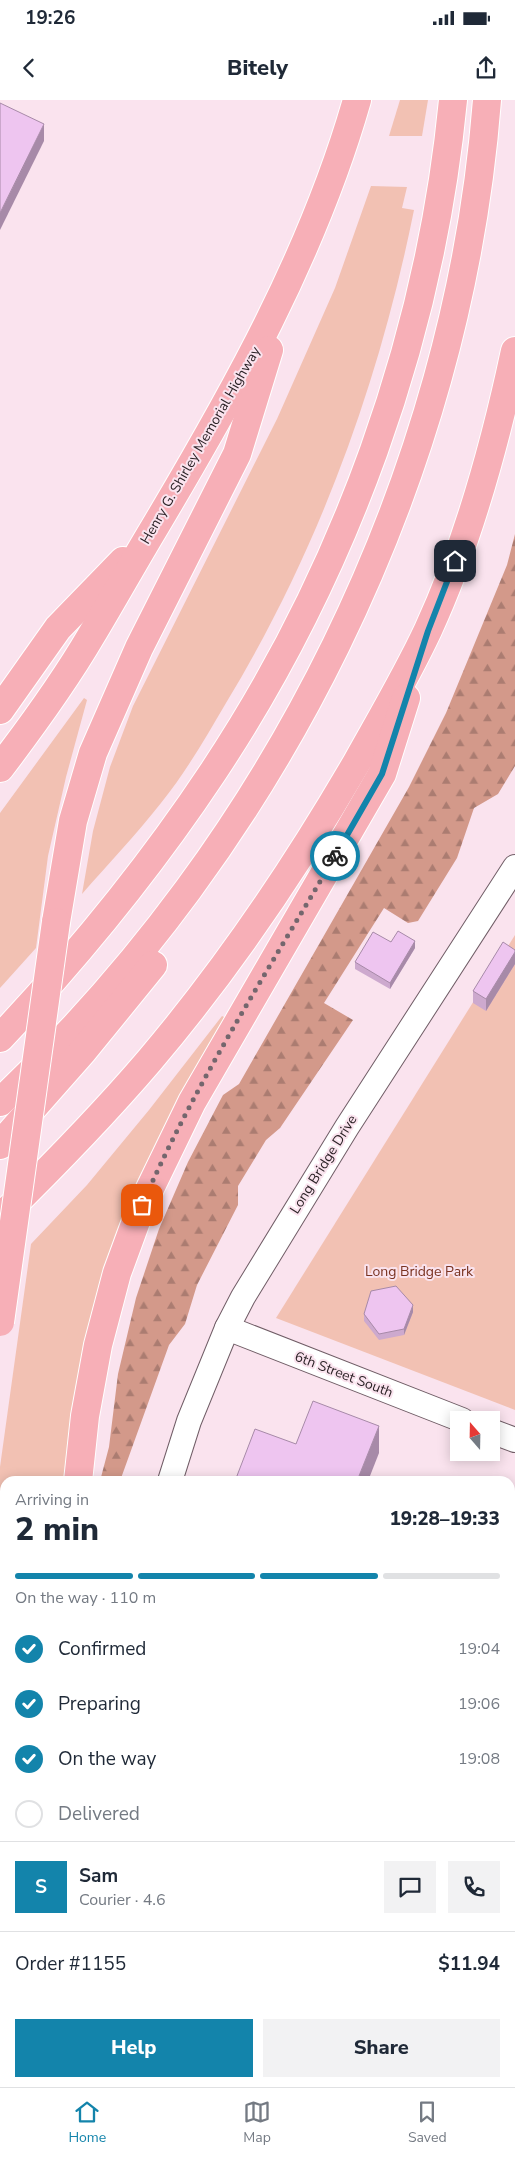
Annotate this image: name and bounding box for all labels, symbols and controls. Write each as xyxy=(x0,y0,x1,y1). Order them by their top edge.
text: 19:26 xyxy=(25,5,75,31)
text: Bitely xyxy=(227,53,288,83)
icon: back xyxy=(15,54,43,82)
icon: share xyxy=(472,54,500,82)
street label: Henry G. Shirley Memorial Highway xyxy=(136,342,265,547)
pin xyxy=(434,540,476,582)
icon: home xyxy=(441,547,469,575)
courier xyxy=(310,831,360,881)
icon: bike xyxy=(321,842,349,870)
street label: Long Bridge Drive xyxy=(285,1111,362,1217)
pin xyxy=(121,1184,163,1226)
icon: bag xyxy=(128,1191,156,1219)
park label: Long Bridge Park xyxy=(365,1262,474,1281)
street label: 6th Street South xyxy=(292,1347,396,1402)
north arrow xyxy=(450,1411,500,1461)
map controls xyxy=(450,1411,500,1461)
text: Arriving in xyxy=(15,1489,89,1511)
text: 19:28–19:33 xyxy=(389,1506,500,1532)
text: 2 min xyxy=(15,1508,99,1551)
text: On the way · 110 m xyxy=(15,1587,156,1609)
icon: check xyxy=(15,1635,43,1663)
text: Confirmed xyxy=(58,1636,146,1662)
text: 19:04 xyxy=(458,1638,500,1660)
icon: check xyxy=(15,1690,43,1718)
text: Preparing xyxy=(58,1691,141,1717)
text: 19:06 xyxy=(458,1693,500,1715)
icon: check xyxy=(15,1745,43,1773)
text: On the way xyxy=(58,1746,156,1772)
text: 19:08 xyxy=(458,1748,500,1770)
text: Delivered xyxy=(58,1801,140,1827)
button: chat xyxy=(384,1861,436,1913)
button: phone xyxy=(448,1861,500,1913)
text: Sam xyxy=(79,1863,118,1889)
text: S xyxy=(35,1874,47,1900)
text: Courier · 4.6 xyxy=(79,1889,165,1911)
text: Order #1155 xyxy=(15,1951,126,1977)
text: $11.94 xyxy=(438,1951,500,1977)
button: Help xyxy=(15,2019,253,2077)
button: Share xyxy=(263,2019,500,2077)
tab: Home xyxy=(68,2098,106,2147)
tab: Map xyxy=(243,2098,271,2147)
tab: Saved xyxy=(408,2098,447,2147)

